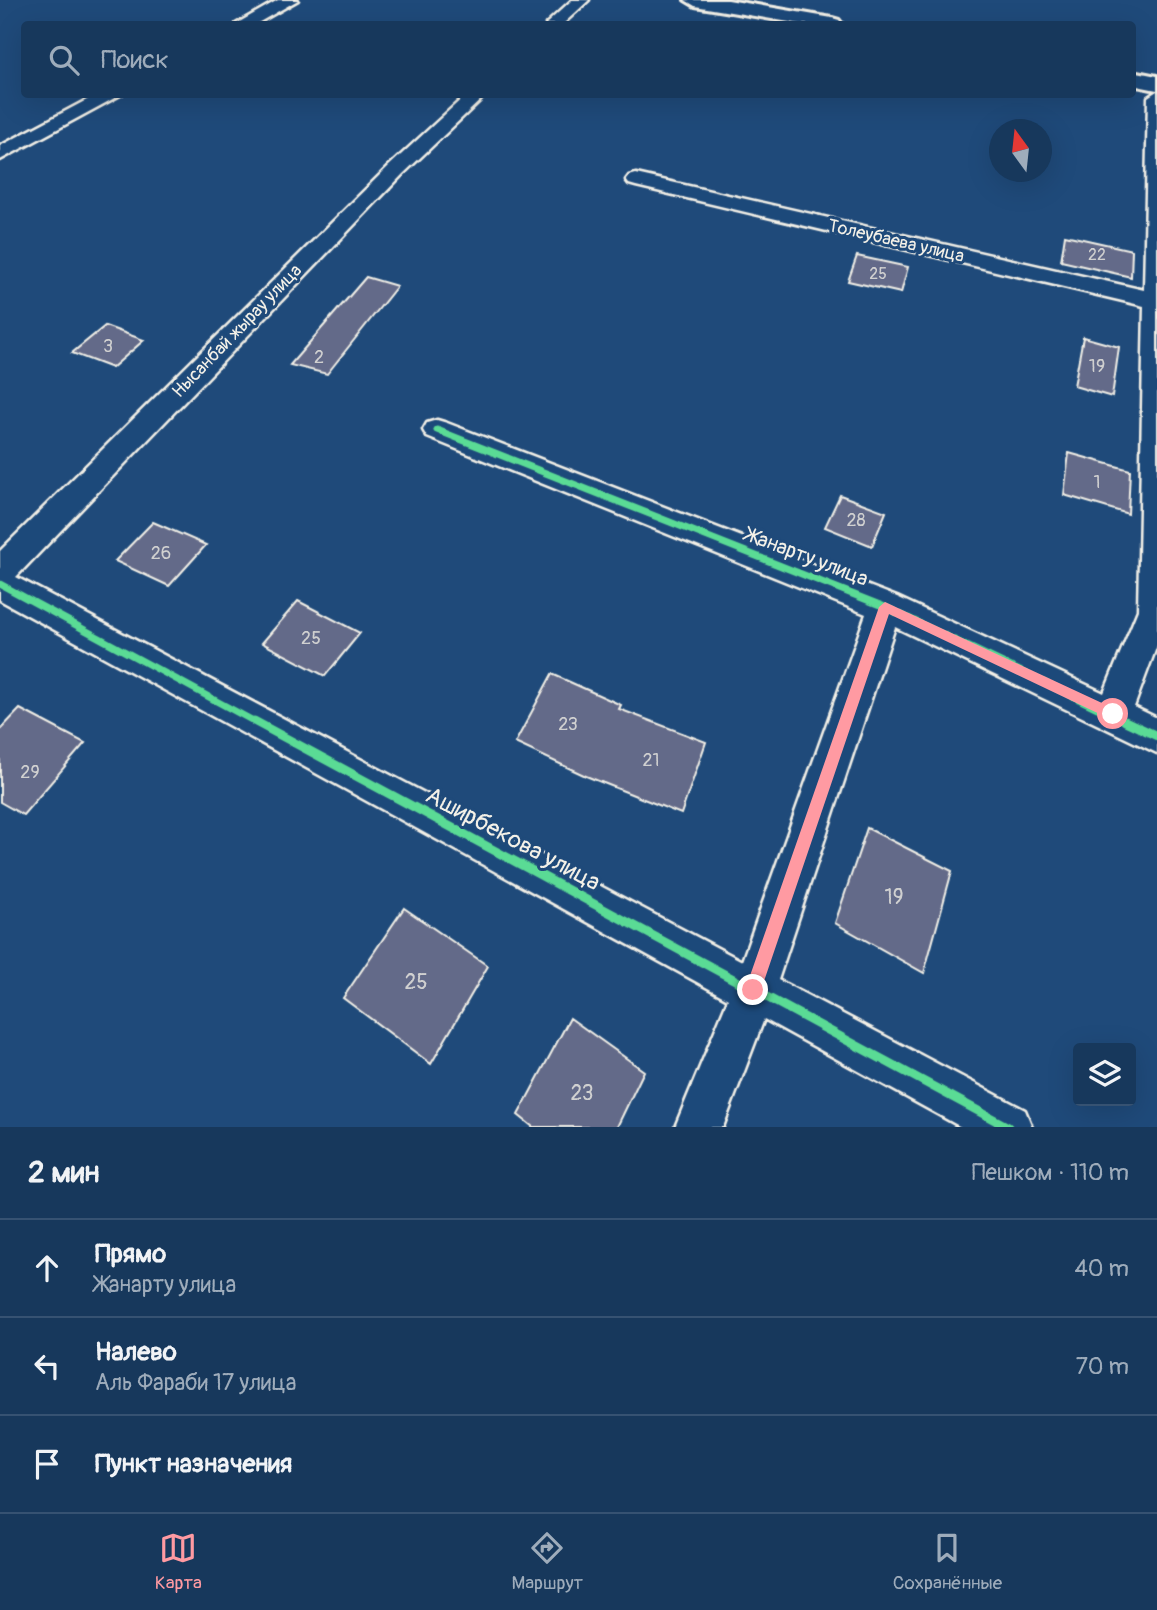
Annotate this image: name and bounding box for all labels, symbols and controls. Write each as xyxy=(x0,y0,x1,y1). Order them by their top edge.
search box xyxy=(21,21,1136,98)
icon: search xyxy=(45,41,83,79)
text: Поиск xyxy=(101,44,169,76)
north arrow xyxy=(989,119,1052,182)
street label: Толеубаева улица xyxy=(826,214,966,268)
house number: 22 xyxy=(1088,245,1106,265)
street label: Нысанбай жырау улица xyxy=(167,259,307,403)
house number: 25 xyxy=(869,264,887,284)
house number: 3 xyxy=(103,335,113,358)
house number: 2 xyxy=(314,346,324,369)
house number: 19 xyxy=(1089,355,1105,378)
house number: 1 xyxy=(1093,471,1101,494)
house number: 28 xyxy=(846,509,866,532)
street label: Жанарту улица xyxy=(739,520,872,593)
house number: 26 xyxy=(151,542,171,565)
house number: 25 xyxy=(301,627,321,650)
route start xyxy=(1097,698,1128,729)
house number: 23 xyxy=(558,713,578,736)
house number: 21 xyxy=(642,749,660,772)
house number: 29 xyxy=(20,761,40,784)
street label: Аширбекова улица xyxy=(421,781,605,897)
house number: 19 xyxy=(884,884,904,911)
house number: 25 xyxy=(404,969,428,996)
route end xyxy=(737,974,768,1005)
map controls xyxy=(1073,1043,1136,1106)
button: layers xyxy=(1073,1043,1136,1106)
house number: 23 xyxy=(571,1080,593,1107)
text: 2 мин xyxy=(28,1154,99,1191)
text: Пешком · 110 m xyxy=(972,1158,1129,1187)
text: Прямо xyxy=(95,1238,166,1270)
icon: ahead xyxy=(28,1249,66,1287)
text: 40 m xyxy=(1075,1254,1129,1283)
text: Жанарту улица xyxy=(95,1270,236,1299)
text: Налево xyxy=(95,1336,177,1368)
icon: left xyxy=(28,1347,66,1385)
text: 70 m xyxy=(1076,1352,1129,1381)
text: Аль Фараби 17 улица xyxy=(95,1368,296,1397)
icon: arrive xyxy=(28,1445,66,1483)
text: Пункт назначения xyxy=(95,1448,292,1480)
tab: Карта xyxy=(155,1529,202,1595)
tab: Маршрут xyxy=(512,1529,583,1595)
tab: Сохранённые xyxy=(893,1529,1002,1595)

